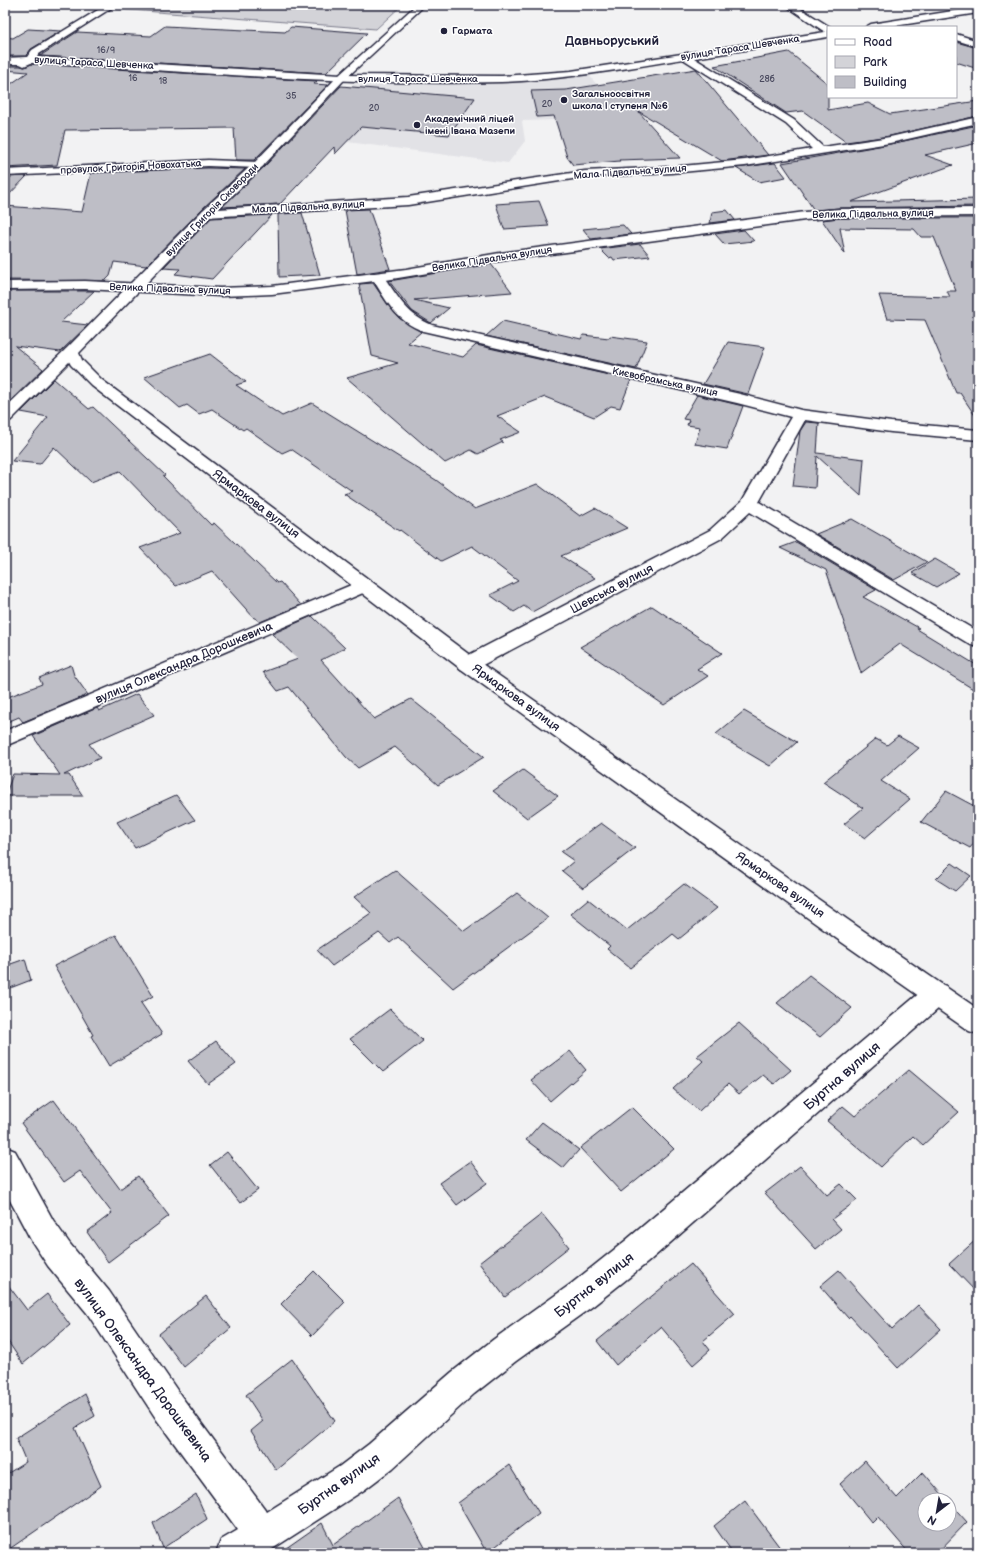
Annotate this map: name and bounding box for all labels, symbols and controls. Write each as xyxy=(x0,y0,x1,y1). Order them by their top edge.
place label: Гармата xyxy=(452,25,492,37)
marker: Гармата xyxy=(439,26,449,36)
legend xyxy=(827,26,957,98)
district label: Давньоруський xyxy=(565,33,659,49)
street label: вулиця Тараса Шевченка xyxy=(680,33,800,63)
text: Road xyxy=(863,35,892,50)
house number: 16/9 xyxy=(97,45,115,56)
street label: вулиця Тараса Шевченка xyxy=(34,54,154,72)
text: Park xyxy=(863,55,887,70)
house number: 16 xyxy=(129,73,138,84)
street label: вулиця Тараса Шевченка xyxy=(358,73,478,85)
house number: 28б xyxy=(759,74,775,85)
text: Building xyxy=(863,75,907,90)
house number: 18 xyxy=(159,76,167,87)
place label: Загальноосвітня школа І ступеня №6 xyxy=(572,88,668,112)
house number: 35 xyxy=(286,91,296,102)
marker: Загальноосвітня школа І ступеня №6 xyxy=(559,95,569,105)
house number: 20 xyxy=(542,99,552,110)
house number: 20 xyxy=(369,103,379,114)
place label: Академічний ліцей імені Івана Мазепи xyxy=(424,113,516,137)
marker: Академічний ліцей імені Івана Мазепи xyxy=(412,120,422,130)
street label: провулок Григорія Новохатька xyxy=(60,157,202,177)
street label: вулиця Григорія Сковороди xyxy=(163,161,261,259)
street label: Мала Підвальна вулиця xyxy=(573,162,687,182)
street label: Мала Підвальна вулиця xyxy=(251,198,365,216)
street label: Велика Підвальна вулиця xyxy=(812,207,934,221)
street label: Велика Підвальна вулиця xyxy=(431,243,553,274)
street label: Велика Підвальна вулиця xyxy=(109,281,231,297)
street label: Києвобрамська вулиця xyxy=(611,365,719,399)
street label: Ярмаркова вулиця xyxy=(210,466,303,542)
street label: Шевська вулиця xyxy=(568,561,656,617)
street label: вулиця Олександра Дорошкевича xyxy=(93,619,275,707)
street label: Ярмаркова вулиця xyxy=(469,661,563,735)
street label: Ярмаркова вулиця xyxy=(733,849,828,921)
street label: Буртна вулиця xyxy=(800,1038,884,1114)
street label: Буртна вулиця xyxy=(551,1249,637,1321)
street label: вулиця Олександра Дорошкевича xyxy=(71,1275,216,1466)
street label: Буртна вулиця xyxy=(295,1449,383,1518)
north arrow xyxy=(917,1492,957,1532)
text: N xyxy=(925,1512,939,1528)

